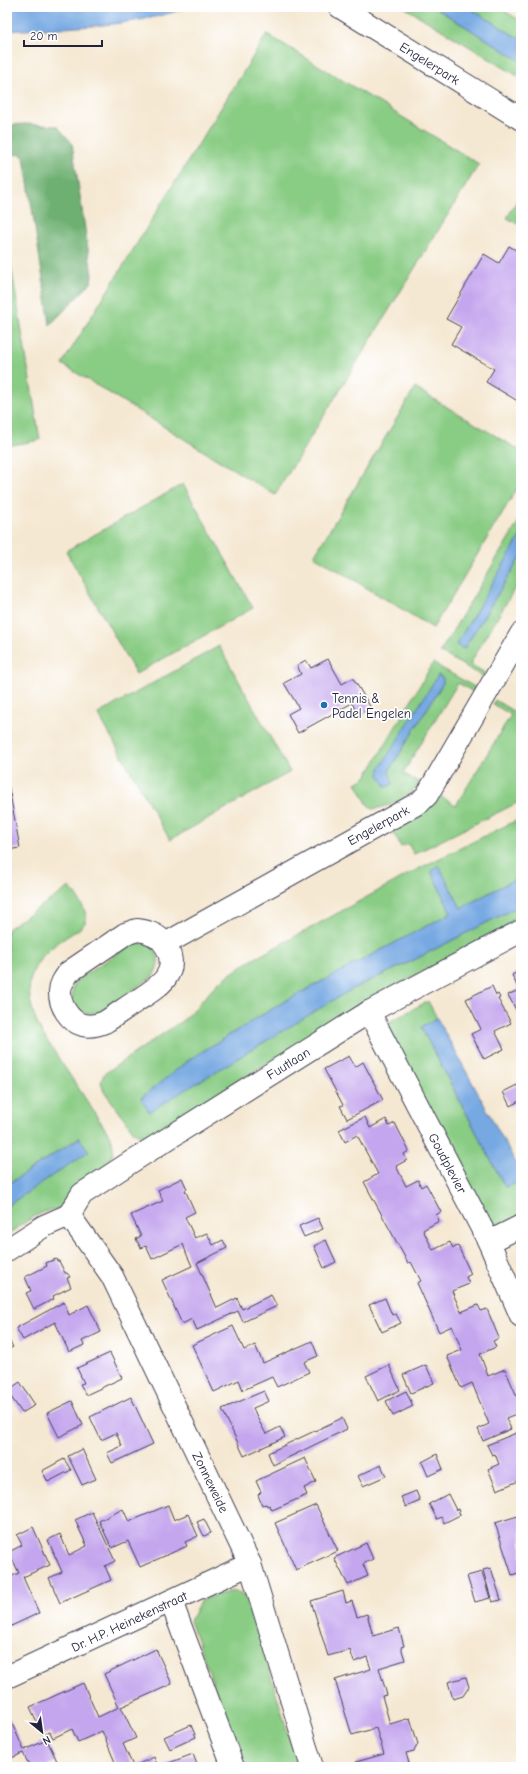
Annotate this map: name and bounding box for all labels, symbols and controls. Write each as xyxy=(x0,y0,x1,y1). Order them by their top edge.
scale bar xyxy=(24,22,102,48)
text: 20 m xyxy=(30,29,58,43)
street label: Engelerpark xyxy=(397,39,463,88)
place label: Tennis & Padel Engelen xyxy=(332,691,411,721)
marker: Tennis & Padel Engelen xyxy=(319,700,329,710)
street label: Engelerpark xyxy=(345,802,412,848)
street label: Fuutlaan xyxy=(264,1044,313,1082)
street label: Goudplevier xyxy=(425,1131,470,1197)
street label: Zonneweide xyxy=(189,1449,232,1515)
street label: Dr. H.P. Heinekenstraat xyxy=(69,1587,191,1655)
north arrow xyxy=(22,1712,62,1752)
text: N xyxy=(40,1733,53,1748)

